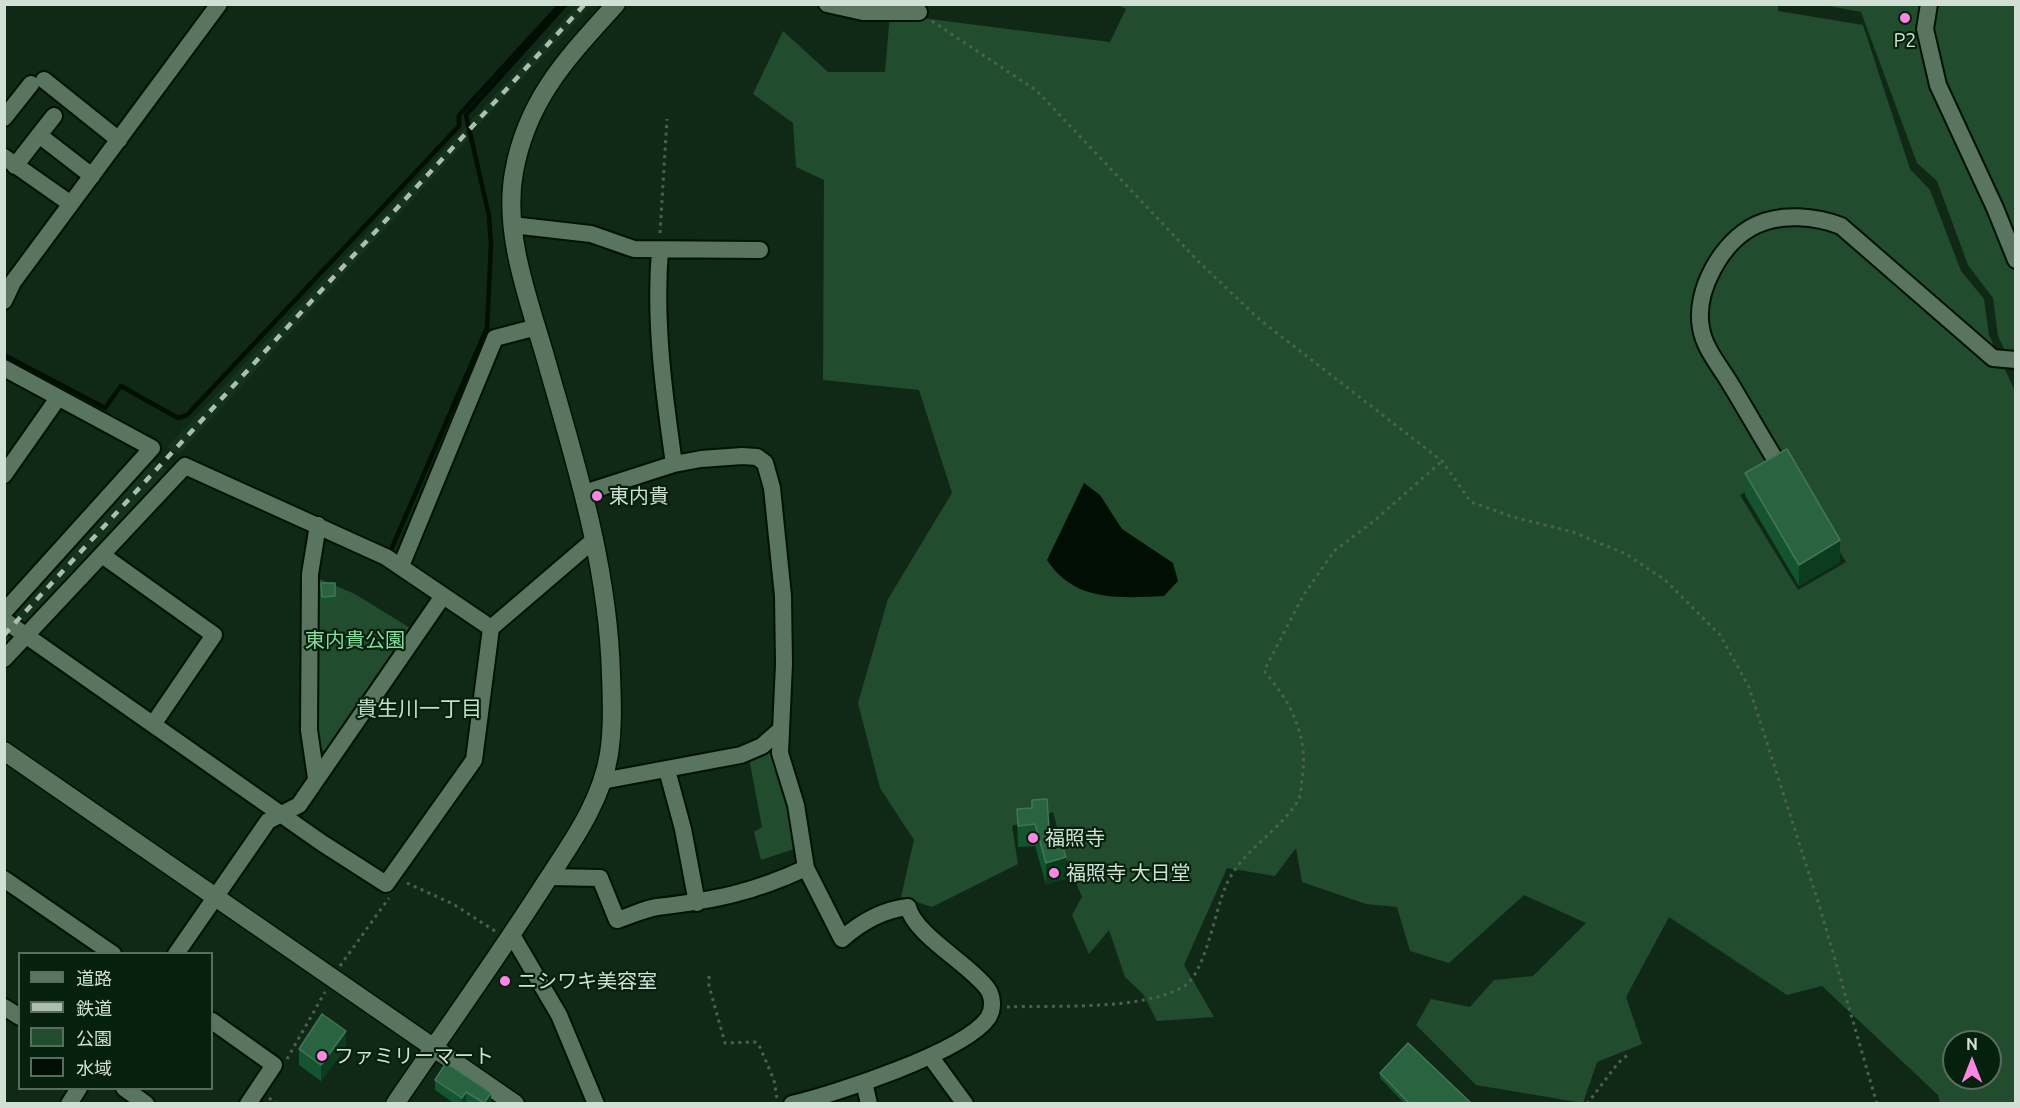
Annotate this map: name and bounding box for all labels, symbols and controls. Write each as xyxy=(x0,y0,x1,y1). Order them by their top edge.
marker: P2 xyxy=(1898,11,1912,25)
place label: P2 xyxy=(1893,28,1917,52)
place label: 東内貴 xyxy=(609,484,669,508)
marker: 東内貴 xyxy=(590,489,604,503)
park label: 東内貴公園 xyxy=(305,628,405,652)
district label: 貴生川一丁目 xyxy=(356,696,482,722)
place label: 福照寺 xyxy=(1045,826,1105,850)
marker: 福照寺 xyxy=(1026,831,1040,845)
place label: 福照寺 大日堂 xyxy=(1066,861,1191,885)
marker: 福照寺 大日堂 xyxy=(1047,866,1061,880)
legend xyxy=(18,952,213,1090)
text: 道路 xyxy=(76,968,112,988)
place label: ニシワキ美容室 xyxy=(517,969,657,993)
marker: ニシワキ美容室 xyxy=(498,974,512,988)
text: 鉄道 xyxy=(76,998,112,1018)
text: 公園 xyxy=(76,1028,112,1048)
north arrow xyxy=(1942,1030,2002,1090)
text: N xyxy=(1966,1035,1978,1053)
place label: ファミリーマート xyxy=(334,1044,494,1068)
marker: ファミリーマート xyxy=(315,1049,329,1063)
text: 水域 xyxy=(76,1058,112,1078)

